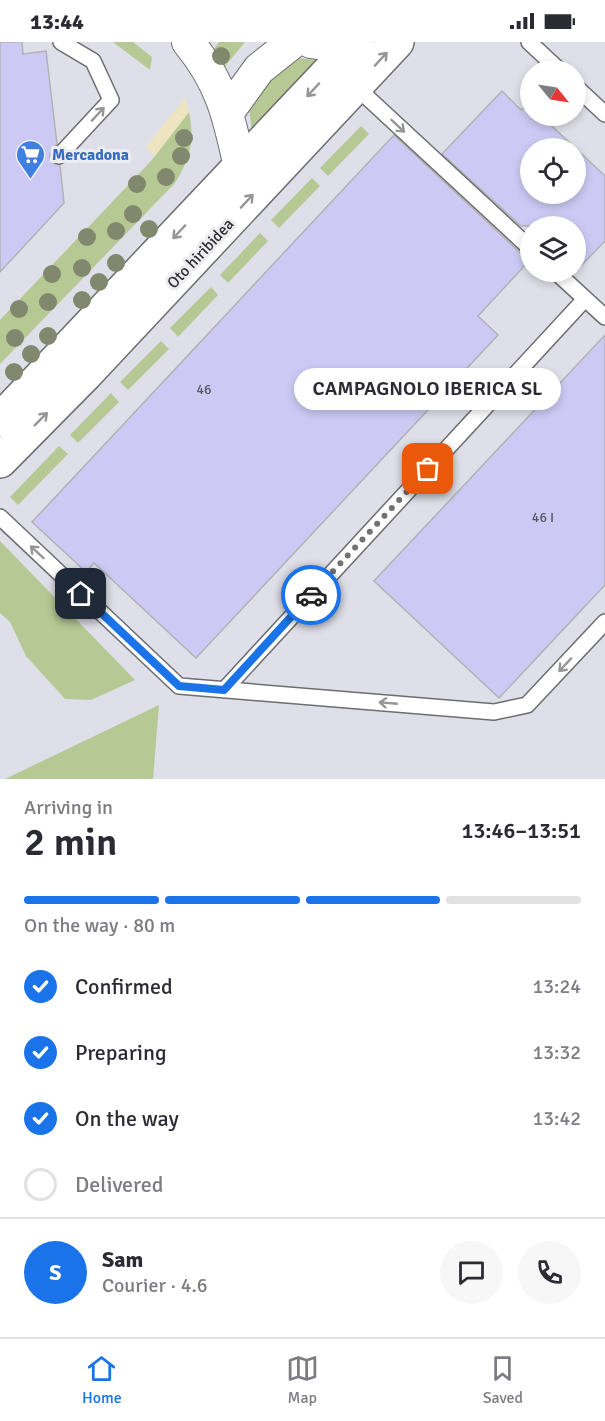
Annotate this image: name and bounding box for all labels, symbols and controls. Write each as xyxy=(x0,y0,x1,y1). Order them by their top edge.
text: 13:44 xyxy=(30,8,84,35)
one-way arrow xyxy=(374,52,388,67)
north arrow xyxy=(520,60,586,126)
map controls xyxy=(520,60,586,282)
one-way arrow xyxy=(306,82,320,97)
one-way arrow xyxy=(91,106,106,121)
one-way arrow xyxy=(390,119,405,133)
supermarket icon: Mercadona xyxy=(15,138,47,180)
button: locate xyxy=(520,138,586,204)
place label: Mercadona xyxy=(52,145,129,165)
one-way arrow xyxy=(240,194,255,209)
street label: Oto hiribidea xyxy=(163,214,238,293)
button: layers xyxy=(520,216,586,282)
one-way arrow xyxy=(173,224,187,239)
callout: CAMPAGNOLO IBERICA SL xyxy=(294,367,562,409)
text: CAMPAGNOLO IBERICA SL xyxy=(313,376,542,401)
house number: 46 xyxy=(196,381,212,398)
one-way arrow xyxy=(34,412,49,427)
pin xyxy=(402,443,453,494)
icon: bag xyxy=(411,452,444,485)
house number: 46 I xyxy=(532,509,554,526)
one-way arrow xyxy=(30,545,45,559)
courier xyxy=(281,565,341,625)
pin xyxy=(55,568,106,619)
icon: home xyxy=(64,577,97,610)
icon: car xyxy=(295,579,328,612)
one-way arrow xyxy=(558,657,572,672)
one-way arrow xyxy=(379,697,399,708)
text: Arriving in xyxy=(24,795,113,820)
text: 13:46–13:51 xyxy=(462,817,581,844)
text: 2 min xyxy=(24,818,117,866)
text: On the way · 80 m xyxy=(24,913,175,938)
icon: check xyxy=(24,970,57,1003)
text: Confirmed xyxy=(75,973,173,1000)
text: 13:24 xyxy=(532,974,581,999)
icon: check xyxy=(24,1036,57,1069)
text: Preparing xyxy=(75,1039,167,1066)
text: 13:32 xyxy=(532,1040,581,1065)
icon: check xyxy=(24,1102,57,1135)
text: On the way xyxy=(75,1105,179,1132)
text: 13:42 xyxy=(532,1106,581,1131)
text: Delivered xyxy=(75,1171,163,1198)
button: chat xyxy=(440,1241,503,1304)
button: phone xyxy=(518,1241,581,1304)
text: Sam xyxy=(102,1246,143,1273)
text: S xyxy=(49,1259,62,1286)
text: Courier · 4.6 xyxy=(102,1273,208,1298)
tab: Home xyxy=(82,1352,122,1408)
tab: Map xyxy=(286,1352,319,1408)
tab: Saved xyxy=(483,1352,523,1408)

